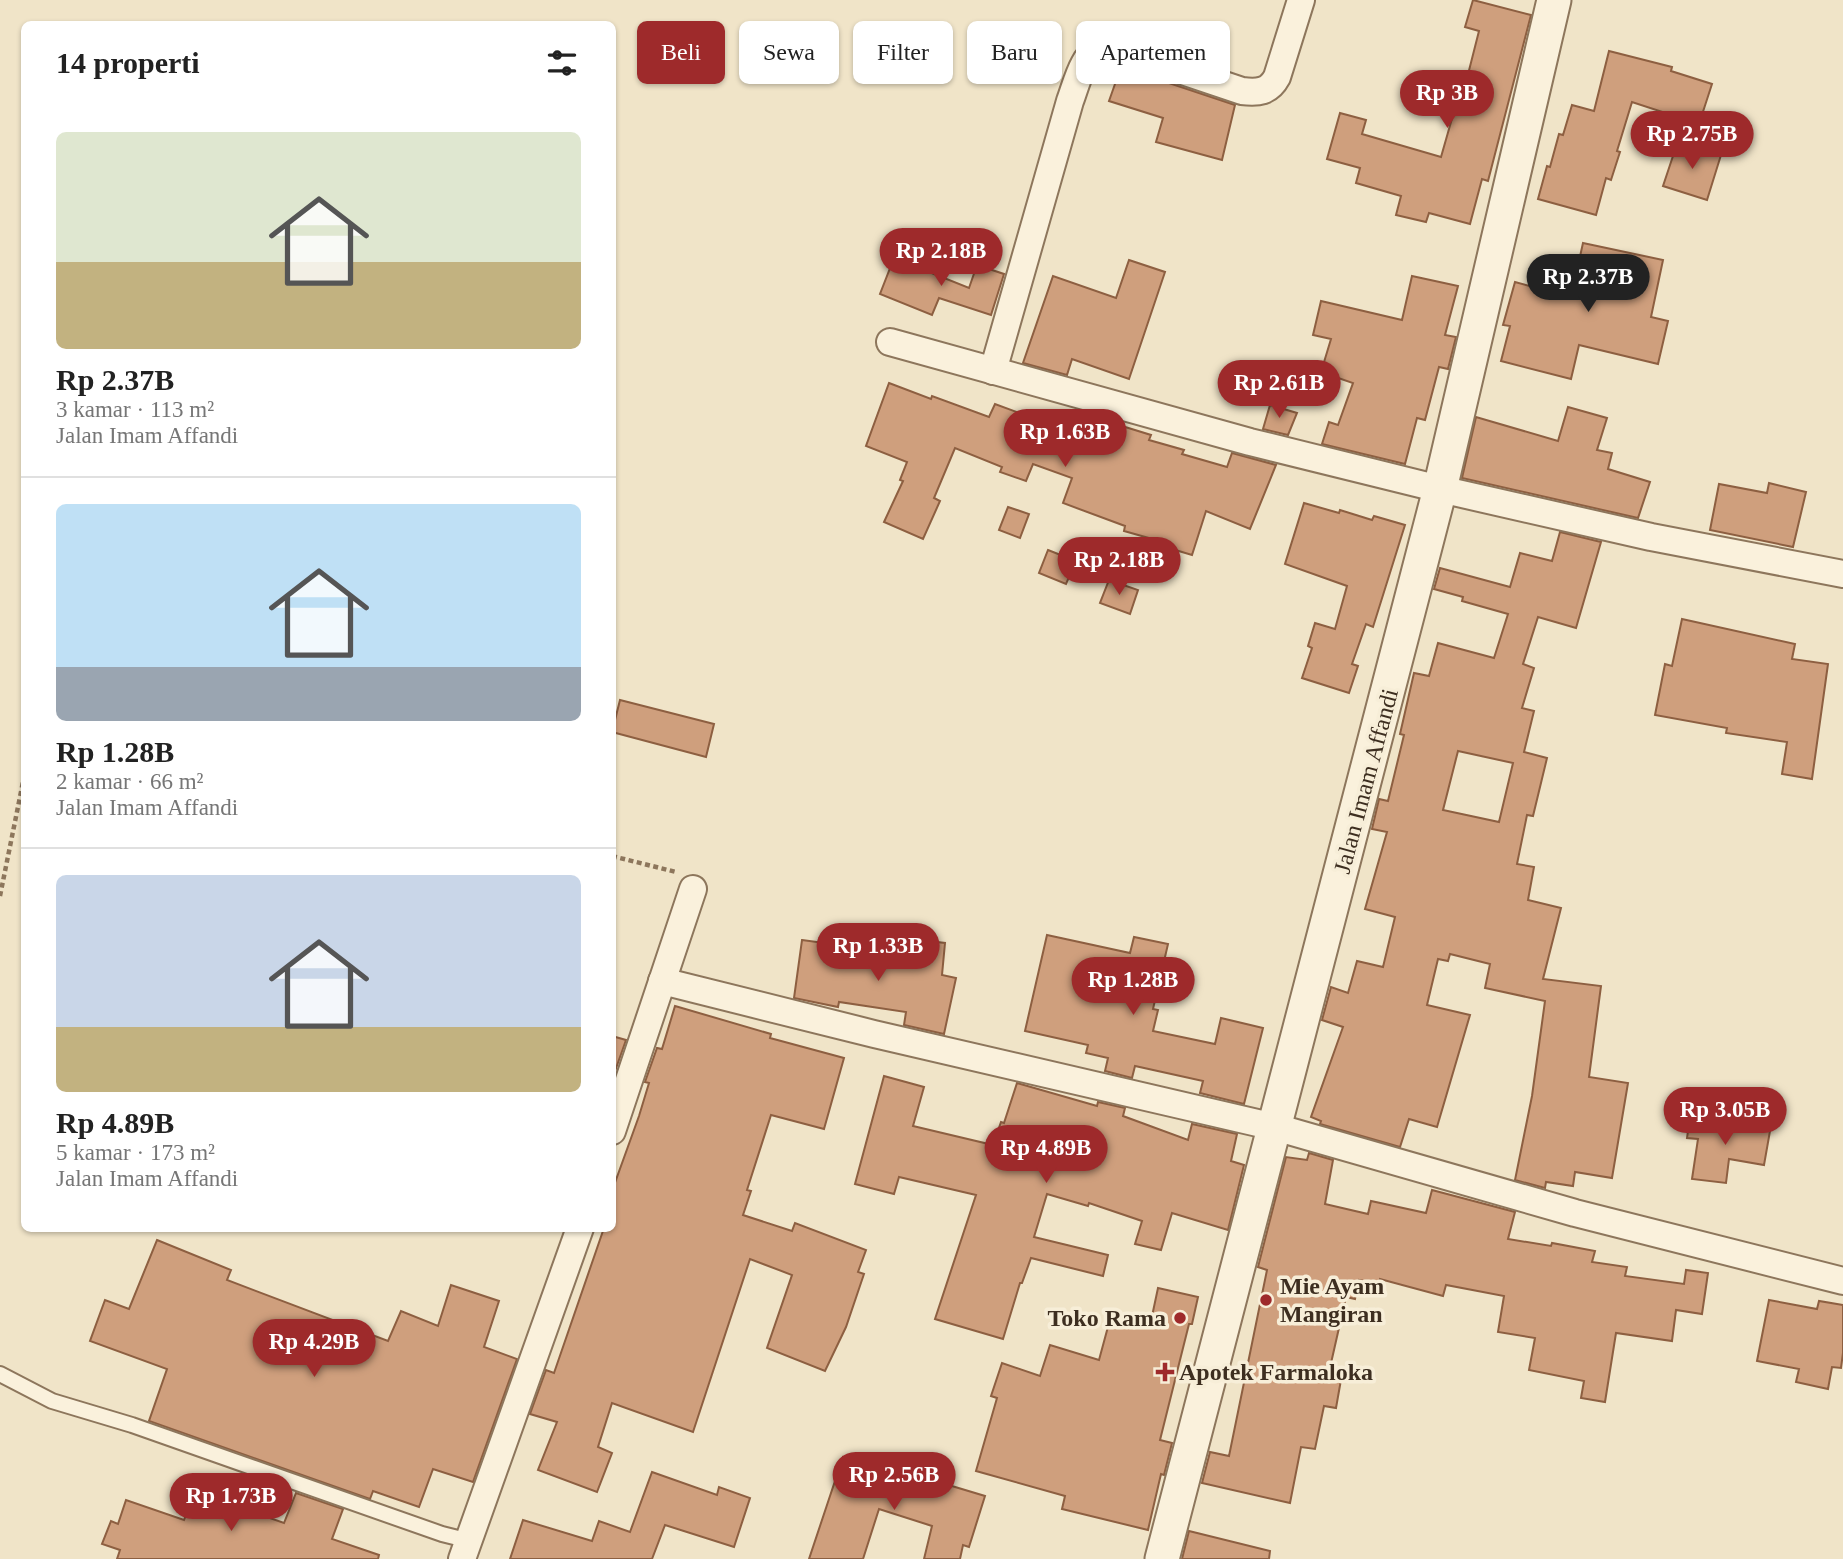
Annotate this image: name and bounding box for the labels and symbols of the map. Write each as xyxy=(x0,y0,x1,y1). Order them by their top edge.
pin: Rp 3B xyxy=(1398,71,1496,130)
pin: Rp 2.75B xyxy=(1620,111,1764,171)
pin: Rp 2.18B xyxy=(869,229,1013,288)
pin: Rp 2.37B xyxy=(1516,254,1660,314)
pin: Rp 2.61B xyxy=(1207,360,1351,420)
pin: Rp 1.63B xyxy=(993,410,1137,469)
pin: Rp 2.18B xyxy=(1047,538,1191,597)
street label: Jalan Imam Affandi xyxy=(1329,685,1403,876)
pin: Rp 1.33B xyxy=(806,923,950,983)
pin: Rp 1.28B xyxy=(1061,958,1205,1017)
pin: Rp 3.05B xyxy=(1653,1088,1797,1147)
pin: Rp 4.89B xyxy=(974,1126,1118,1185)
place label: Mie Ayam Mangiran xyxy=(1280,1273,1384,1327)
marker: Mie Ayam Mangiran xyxy=(1258,1292,1274,1308)
place label: Toko Rama xyxy=(1048,1305,1166,1331)
marker: Toko Rama xyxy=(1172,1310,1188,1326)
pin: Rp 4.29B xyxy=(242,1320,386,1379)
place label: Apotek Farmaloka xyxy=(1179,1359,1373,1385)
marker: Apotek Farmaloka xyxy=(1157,1364,1173,1380)
pin: Rp 2.56B xyxy=(822,1452,966,1512)
pin: Rp 1.73B xyxy=(159,1474,303,1533)

